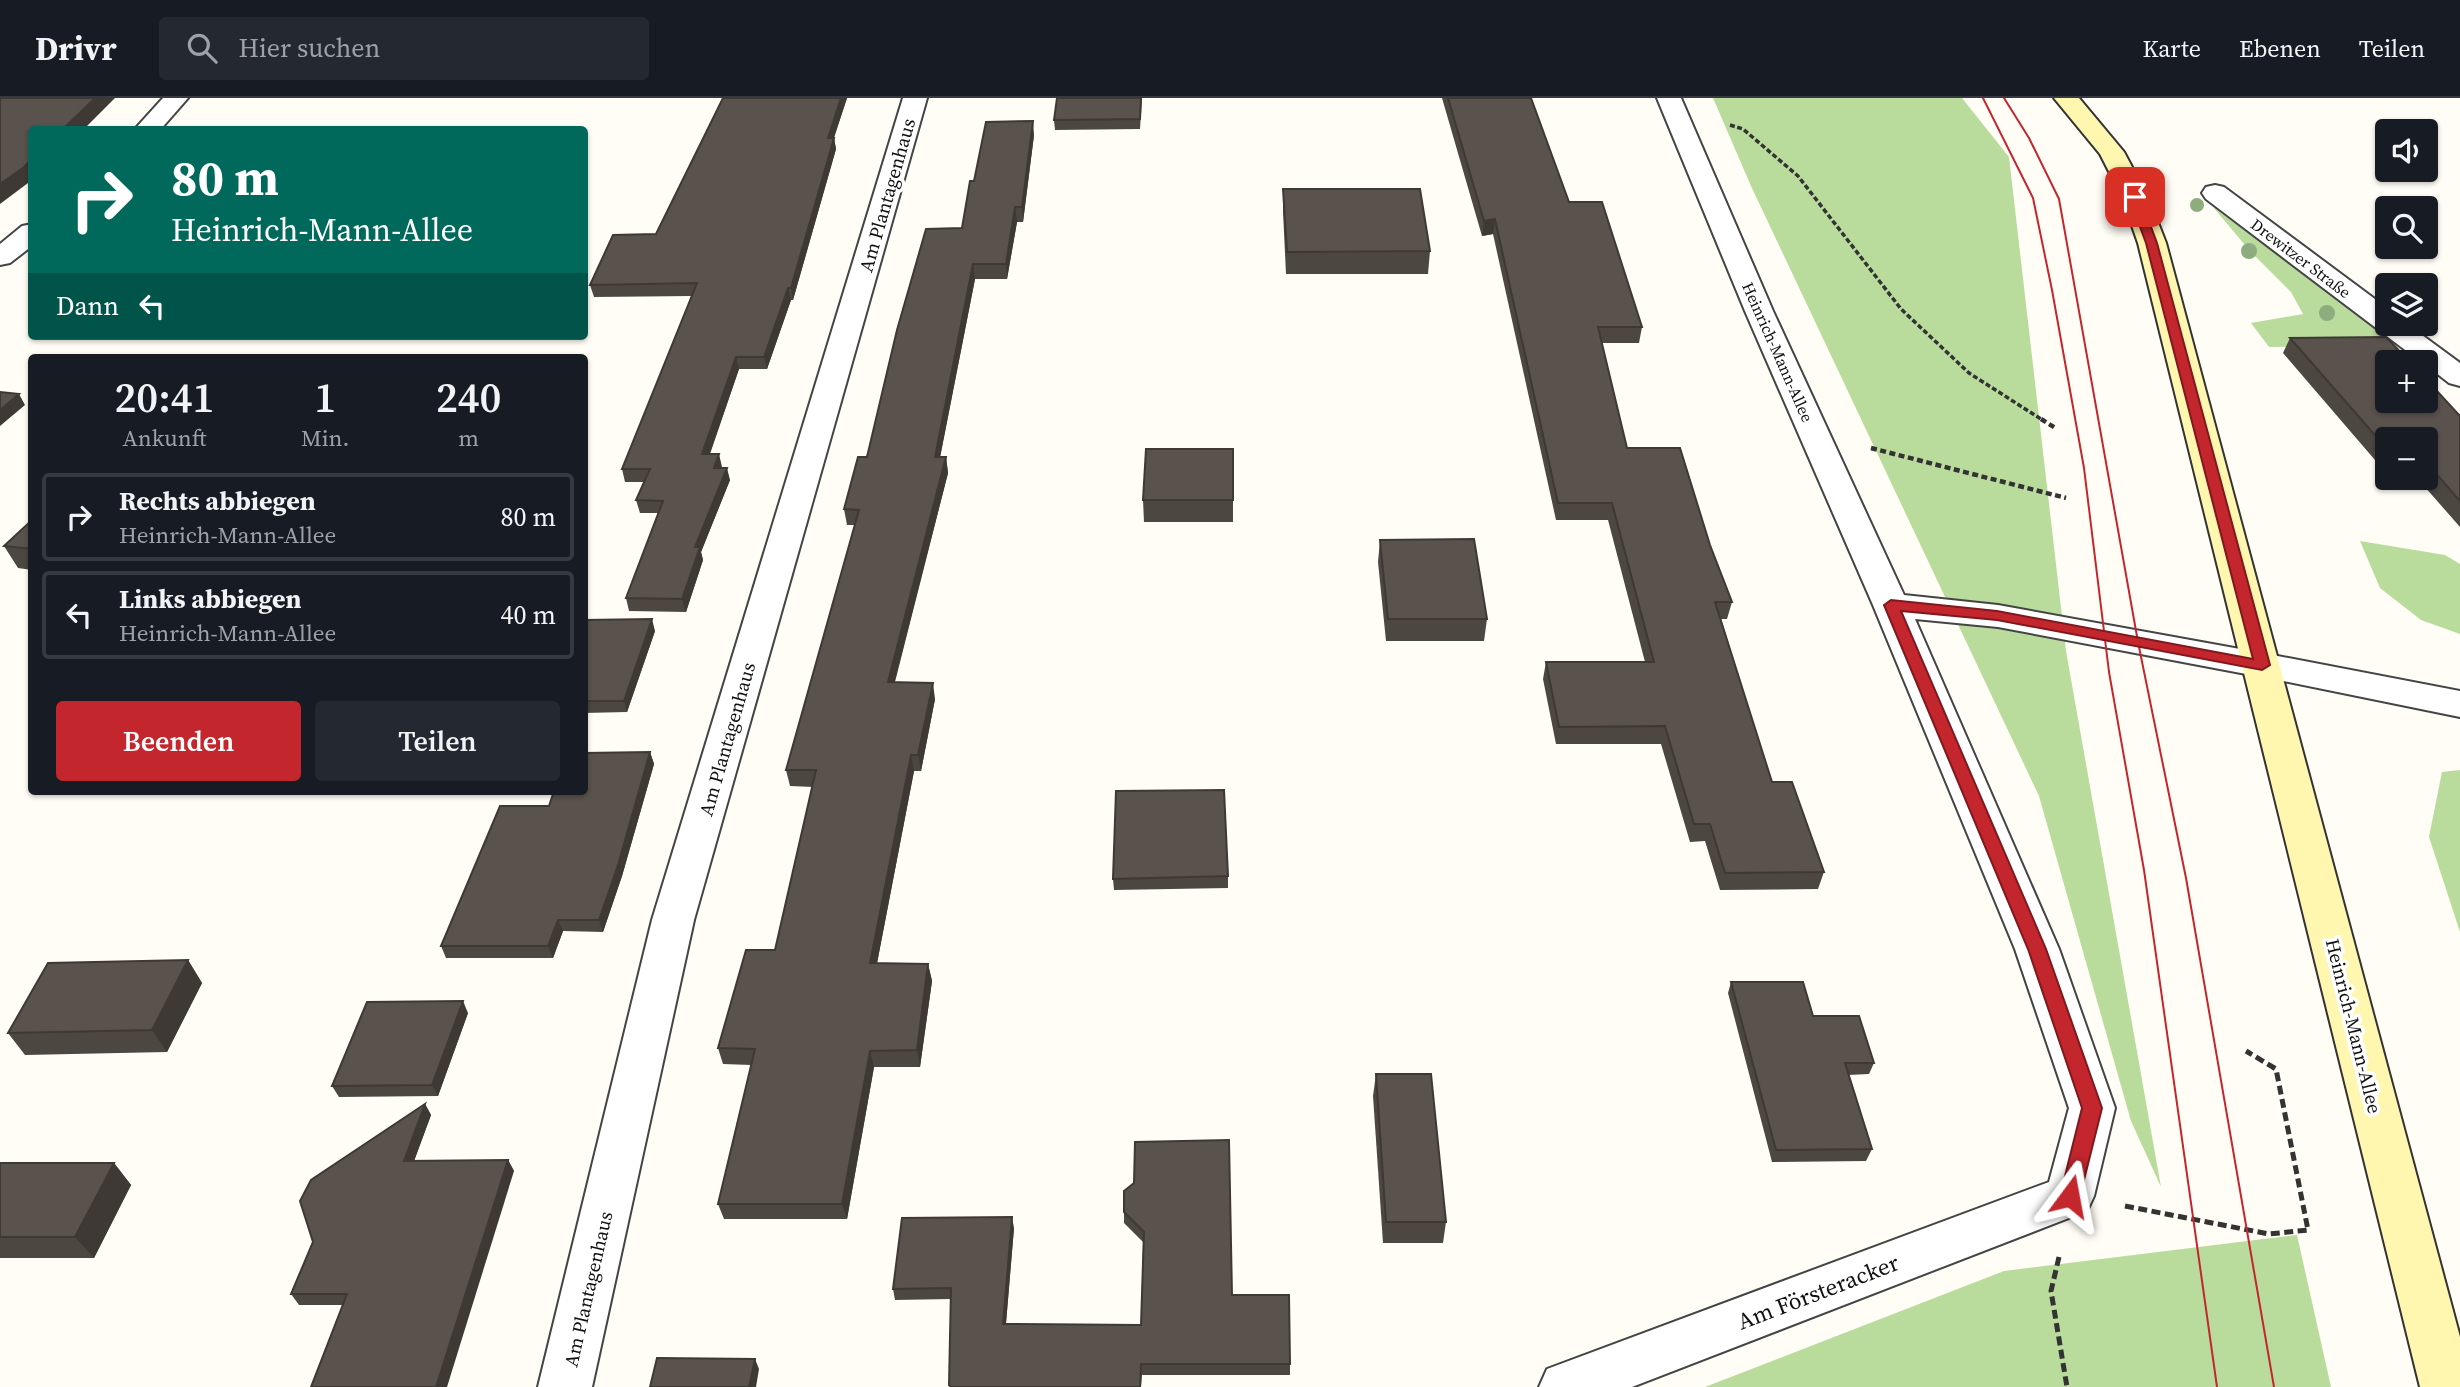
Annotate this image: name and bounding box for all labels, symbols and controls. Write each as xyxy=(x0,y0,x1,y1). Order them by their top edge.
search box xyxy=(159,17,649,80)
text: Drivr xyxy=(35,26,117,71)
icon: search xyxy=(183,29,221,67)
text: Hier suchen xyxy=(239,30,380,66)
text: Karte xyxy=(2142,32,2201,65)
text: Ebenen xyxy=(2239,32,2321,65)
text: Teilen xyxy=(2359,32,2425,65)
street label: Am Plantagenhaus xyxy=(853,115,921,275)
map controls xyxy=(2375,119,2438,490)
button: sound xyxy=(2375,119,2438,182)
text: 80 m xyxy=(171,144,279,211)
icon: right xyxy=(56,154,147,245)
pin xyxy=(2105,167,2165,227)
icon: arrive xyxy=(2116,178,2154,216)
button: search xyxy=(2375,196,2438,259)
text: Heinrich-Mann-Allee xyxy=(171,208,473,252)
street label: Drewitzer Straße xyxy=(2247,213,2355,303)
button: layers xyxy=(2375,273,2438,336)
street label: Heinrich-Mann-Allee xyxy=(1737,279,1819,425)
icon: left xyxy=(133,287,171,325)
text: Dann xyxy=(56,288,119,324)
button: + xyxy=(2375,350,2438,413)
text: 20:41 xyxy=(115,368,214,426)
text: 1 xyxy=(314,368,336,426)
text: 240 xyxy=(436,368,501,426)
text: Ankunft xyxy=(123,422,206,454)
text: Min. xyxy=(301,422,349,454)
text: m xyxy=(458,422,479,454)
button: − xyxy=(2375,427,2438,490)
text: Rechts abbiegen xyxy=(119,483,316,519)
icon: right xyxy=(60,498,98,536)
text: 80 m xyxy=(501,499,556,535)
text: Heinrich-Mann-Allee xyxy=(119,519,336,551)
text: Links abbiegen xyxy=(119,581,302,617)
icon: left xyxy=(60,596,98,634)
text: 40 m xyxy=(501,597,556,633)
text: Heinrich-Mann-Allee xyxy=(119,617,336,649)
street label: Am Plantagenhaus xyxy=(693,659,761,819)
button: Beenden xyxy=(56,701,301,781)
button: Teilen xyxy=(315,701,560,781)
street label: Heinrich-Mann-Allee xyxy=(2320,936,2388,1116)
position arrow xyxy=(2033,1159,2107,1233)
street label: Am Plantagenhaus xyxy=(557,1209,619,1369)
street label: Am Försteracker xyxy=(1733,1246,1904,1338)

